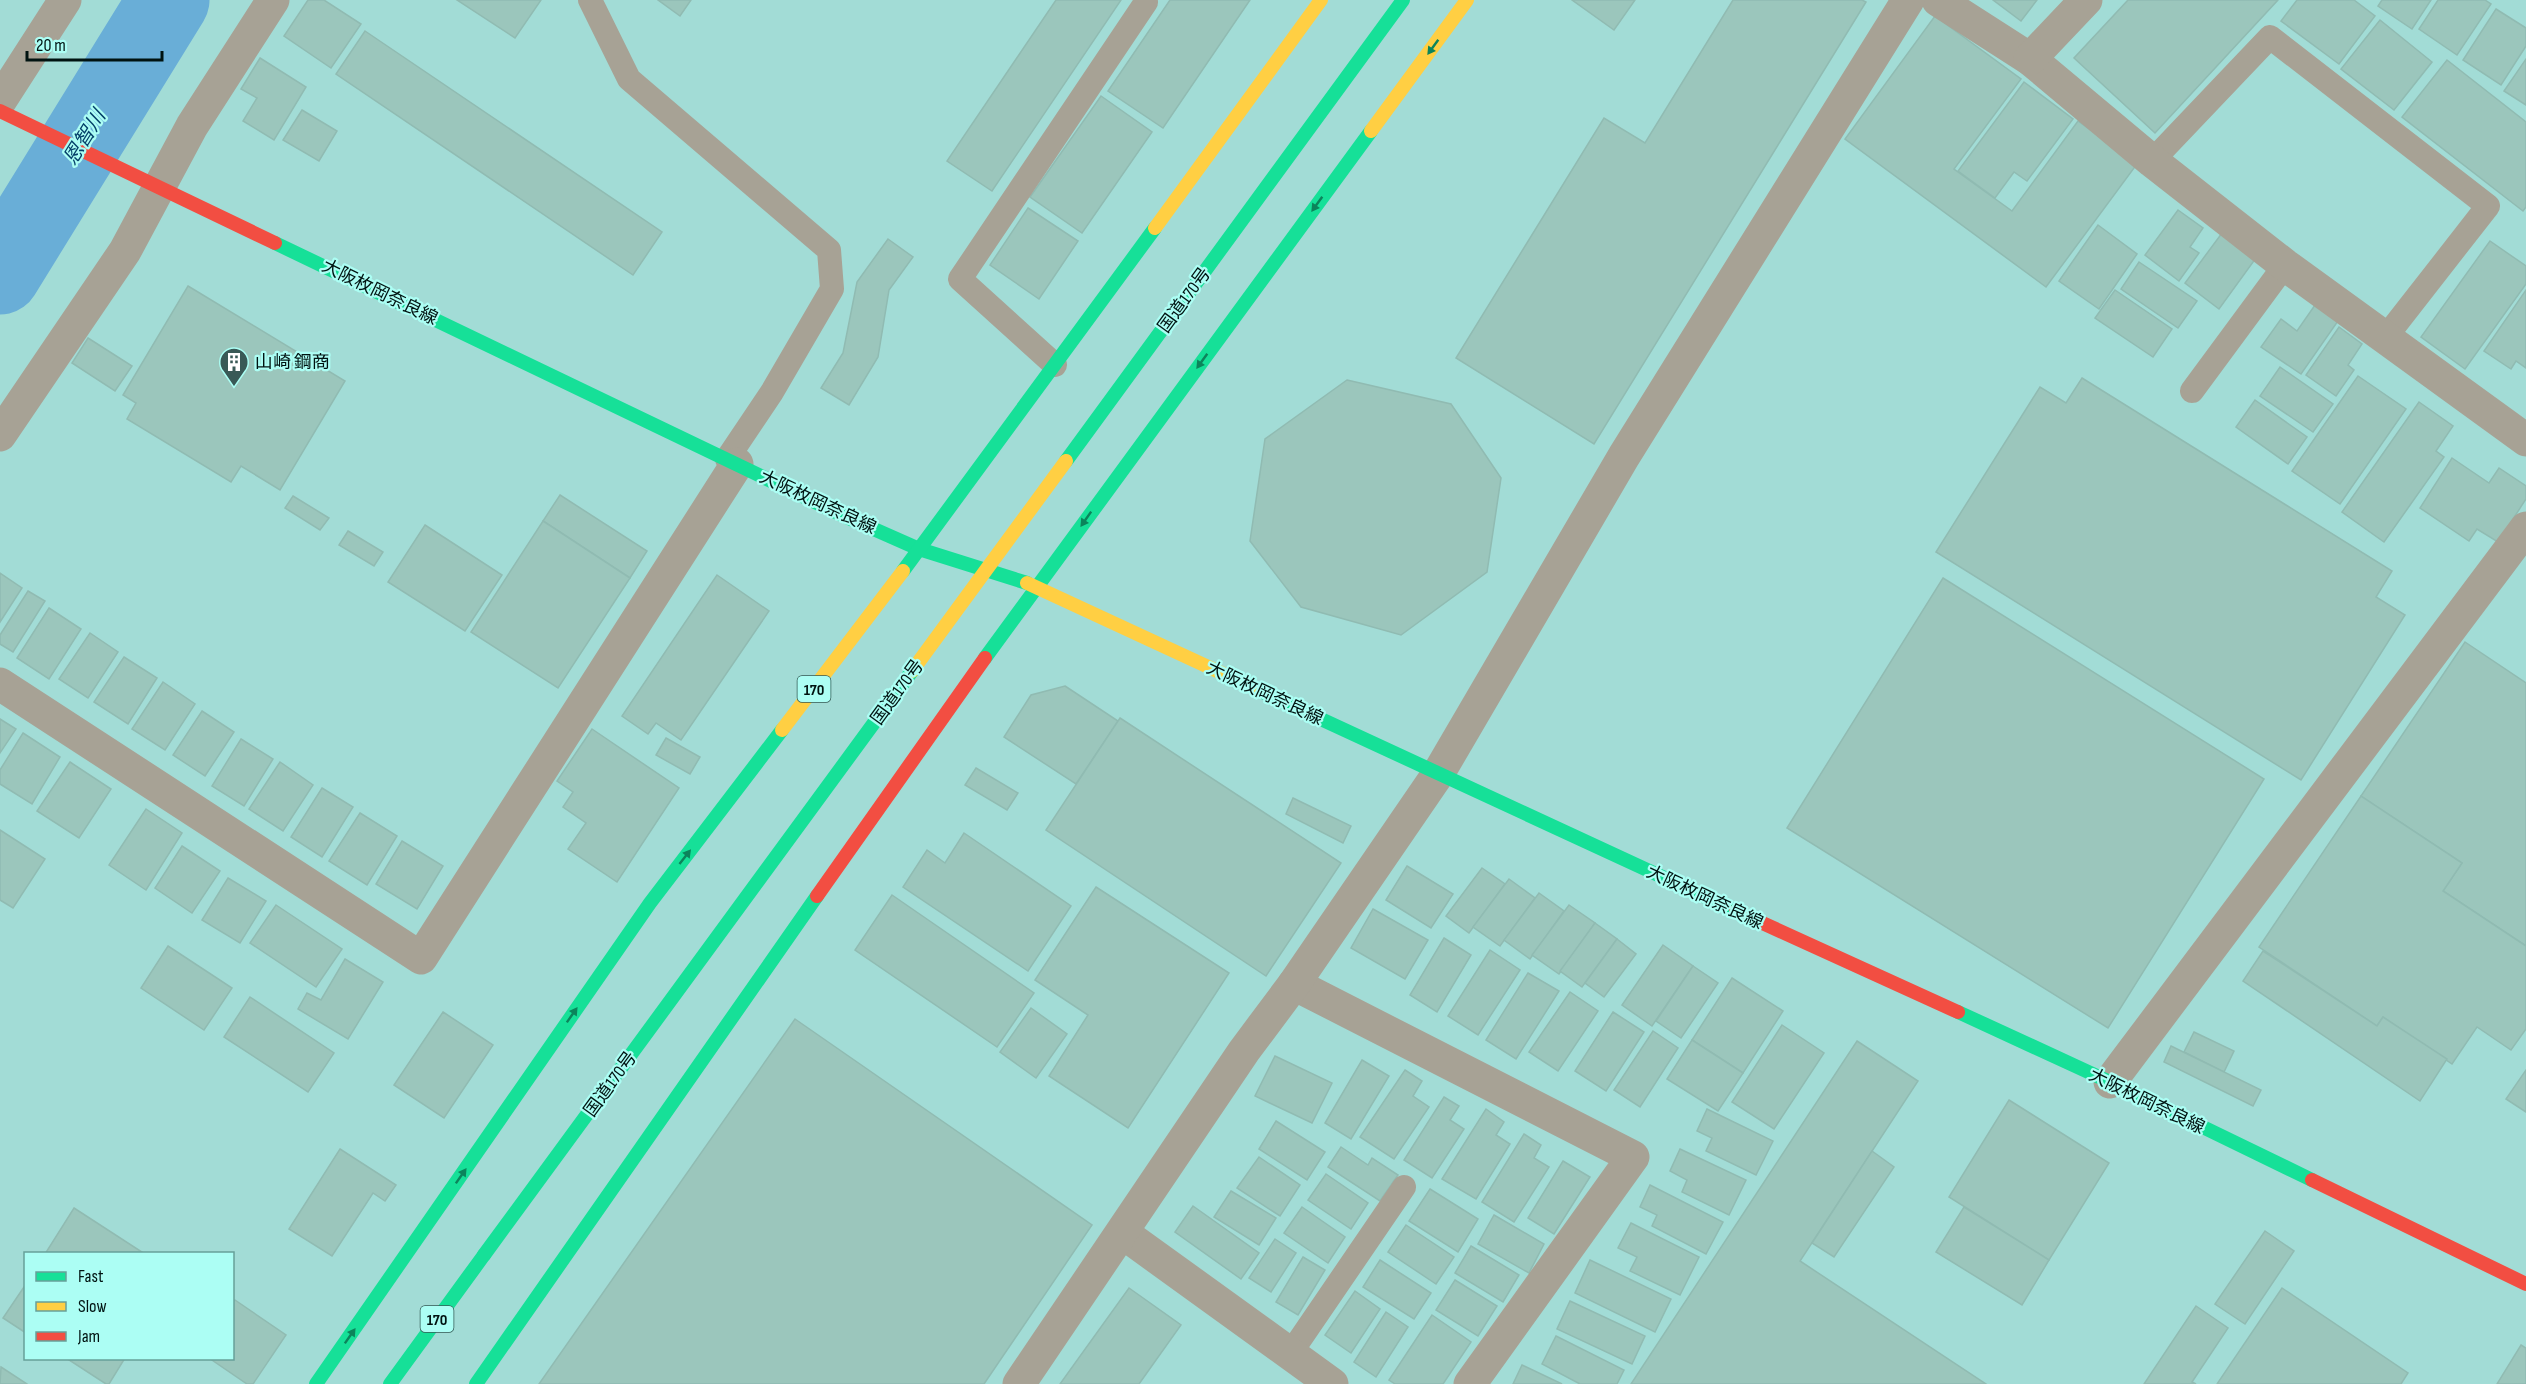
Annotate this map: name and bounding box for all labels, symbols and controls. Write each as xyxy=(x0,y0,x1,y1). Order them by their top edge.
scale bar xyxy=(27,24,162,62)
text: 20 m xyxy=(36,35,66,56)
one-way arrow xyxy=(1427,40,1439,55)
water label: 恩智川 xyxy=(59,104,112,169)
one-way arrow xyxy=(1311,196,1323,212)
street label: 大阪枚岡奈良線 xyxy=(319,255,441,330)
street label: 国道170号 xyxy=(1154,264,1215,337)
building icon: 山崎 鋼商 xyxy=(218,346,250,388)
place label: 山崎 鋼商 xyxy=(255,352,330,373)
one-way arrow xyxy=(1196,354,1208,369)
street label: 大阪枚岡奈良線 xyxy=(756,466,879,539)
one-way arrow xyxy=(1080,510,1092,526)
street label: 国道170号 xyxy=(867,656,928,729)
street label: 大阪枚岡奈良線 xyxy=(1203,657,1326,730)
road number: 170 xyxy=(798,676,830,702)
one-way arrow xyxy=(679,849,691,865)
street label: 大阪枚岡奈良線 xyxy=(1643,861,1766,934)
one-way arrow xyxy=(566,1008,578,1024)
street label: 国道170号 xyxy=(580,1048,641,1121)
street label: 大阪枚岡奈良線 xyxy=(2086,1064,2208,1139)
one-way arrow xyxy=(455,1168,467,1184)
legend xyxy=(24,1252,234,1360)
text: Fast xyxy=(78,1266,104,1287)
text: Slow xyxy=(78,1296,107,1317)
road number: 170 xyxy=(420,1306,454,1332)
text: Jam xyxy=(77,1326,100,1347)
one-way arrow xyxy=(344,1328,355,1344)

